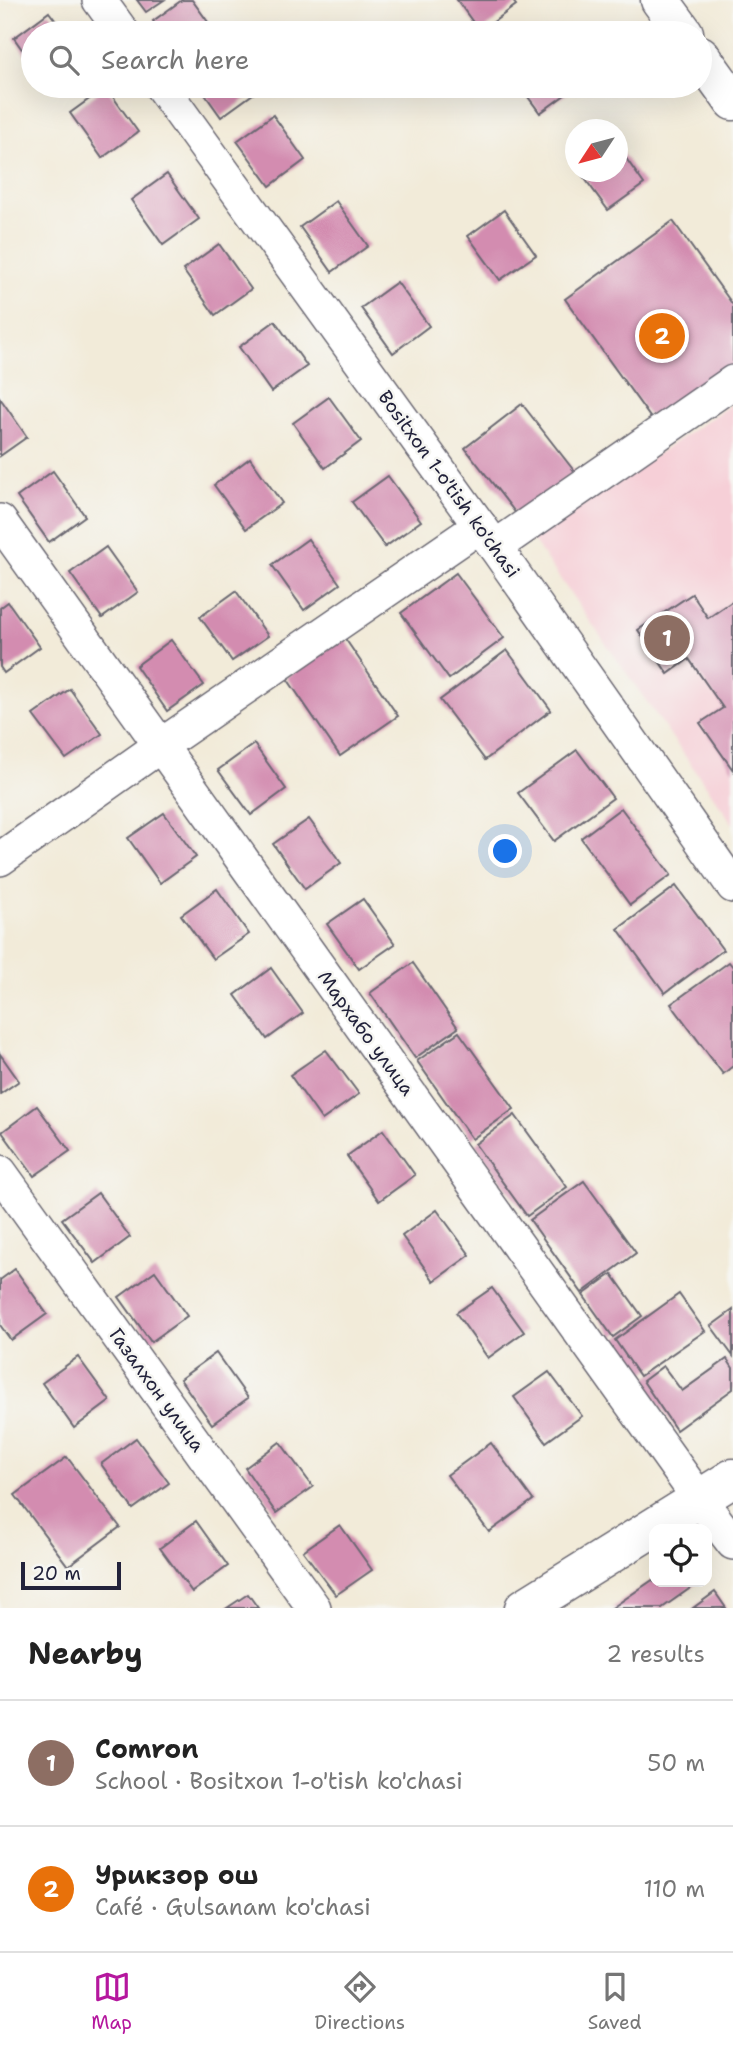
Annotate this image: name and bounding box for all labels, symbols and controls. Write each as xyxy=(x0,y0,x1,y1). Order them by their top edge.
search box xyxy=(21,21,712,98)
icon: search xyxy=(45,41,83,79)
text: Search here xyxy=(101,42,250,77)
north arrow xyxy=(565,119,628,182)
pin: 2 xyxy=(639,310,685,362)
street label: Bositxon 1-o'tish ko'chasi xyxy=(373,385,525,583)
pin: 1 xyxy=(644,612,690,664)
your location xyxy=(488,834,522,868)
street label: Мархабо улица xyxy=(312,965,420,1101)
street label: Газалхон улица xyxy=(104,1323,211,1457)
map controls xyxy=(649,1524,712,1587)
button: locate xyxy=(649,1524,712,1587)
scale bar xyxy=(21,1559,121,1591)
text: 20 m xyxy=(32,1561,81,1586)
text: Nearby xyxy=(28,1633,143,1674)
text: 2 results xyxy=(606,1639,705,1669)
text: Сomron xyxy=(95,1731,198,1766)
text: 1 xyxy=(46,1748,56,1778)
text: 50 m xyxy=(647,1748,705,1778)
text: School · Bositxon 1-o'tish ko'chasi xyxy=(95,1766,463,1796)
text: Урикзор ош xyxy=(95,1857,259,1892)
text: 2 xyxy=(43,1874,59,1904)
text: 110 m xyxy=(643,1874,705,1904)
text: Café · Gulsanam ko'chasi xyxy=(95,1892,371,1922)
tab: Map xyxy=(91,1968,132,2035)
tab: Directions xyxy=(315,1968,405,2035)
tab: Saved xyxy=(588,1968,642,2035)

